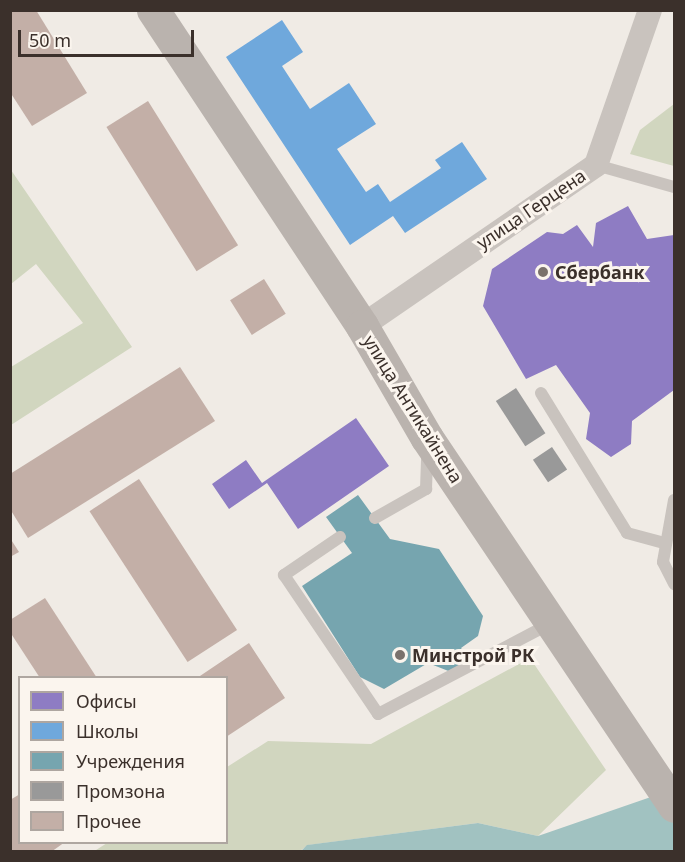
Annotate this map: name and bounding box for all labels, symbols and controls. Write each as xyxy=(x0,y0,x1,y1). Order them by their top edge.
scale bar xyxy=(21,18,196,56)
text: 50 m xyxy=(29,28,71,52)
street label: улица Герцена xyxy=(472,165,590,253)
place label: Сбербанк xyxy=(555,261,645,283)
marker: Сбербанк xyxy=(536,265,550,279)
street label: улица Антикайнена xyxy=(359,331,467,487)
place label: Минстрой РК xyxy=(412,644,535,666)
marker: Минстрой РК xyxy=(393,648,407,662)
legend xyxy=(18,676,228,844)
text: Офисы xyxy=(76,689,137,713)
text: Школы xyxy=(76,719,139,743)
text: Учреждения xyxy=(76,749,185,773)
text: Промзона xyxy=(76,779,165,803)
text: Прочее xyxy=(76,809,141,833)

